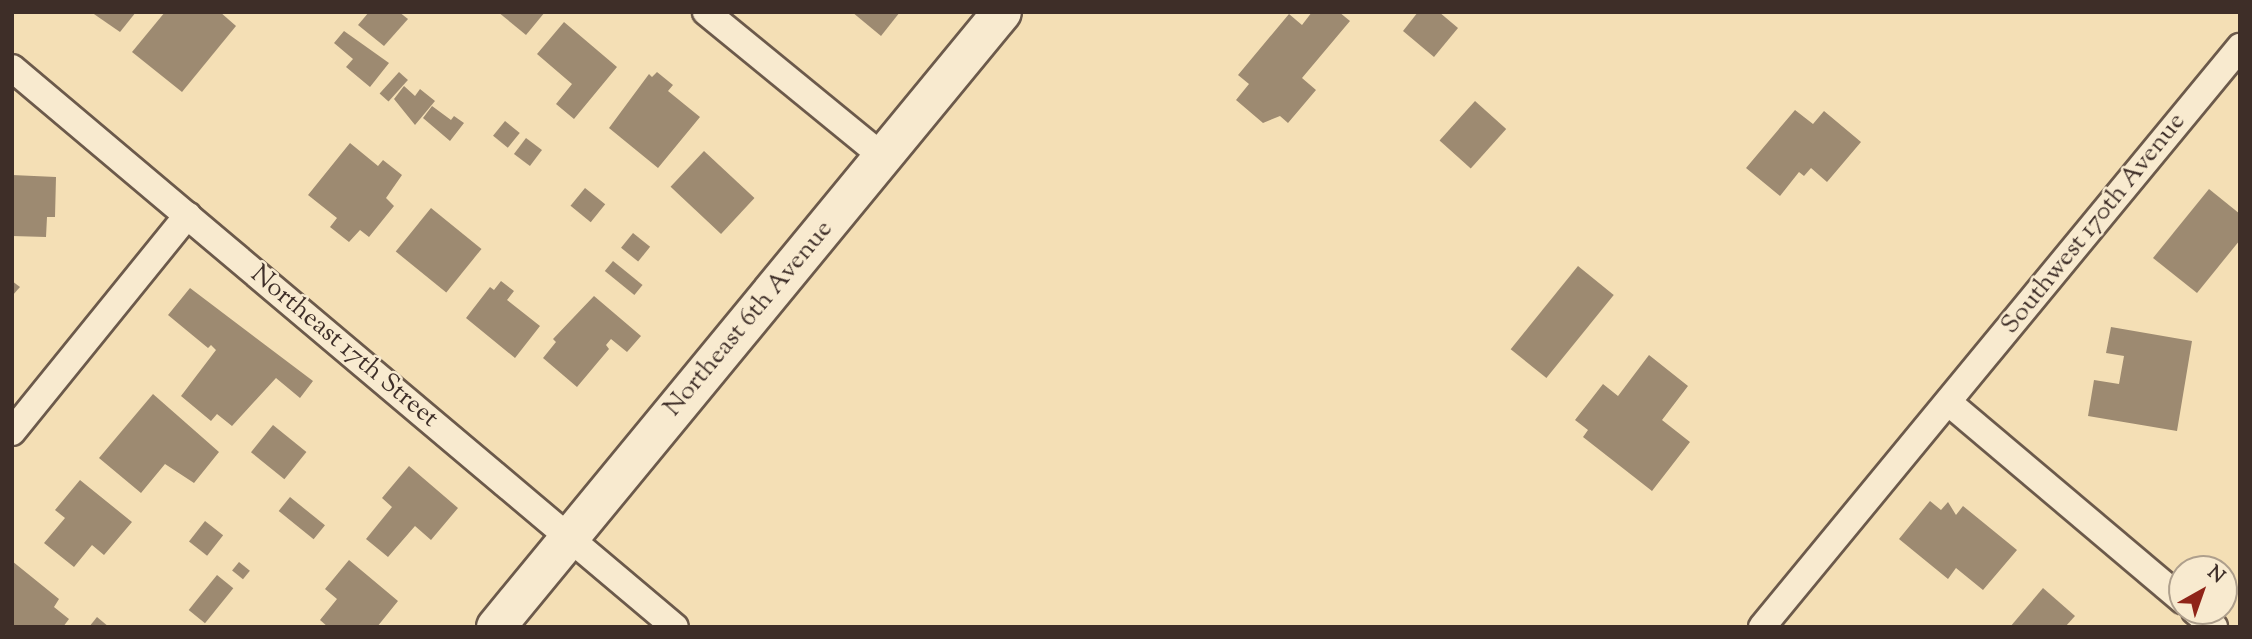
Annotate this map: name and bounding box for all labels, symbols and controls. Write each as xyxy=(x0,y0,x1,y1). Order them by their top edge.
street label: Southwest 170th Avenue xyxy=(1995,107,2193,341)
street label: Northeast 6th Avenue xyxy=(658,215,840,423)
street label: Northeast 17th Street xyxy=(244,259,444,435)
north arrow xyxy=(2168,555,2238,625)
text: N xyxy=(2201,560,2230,590)

